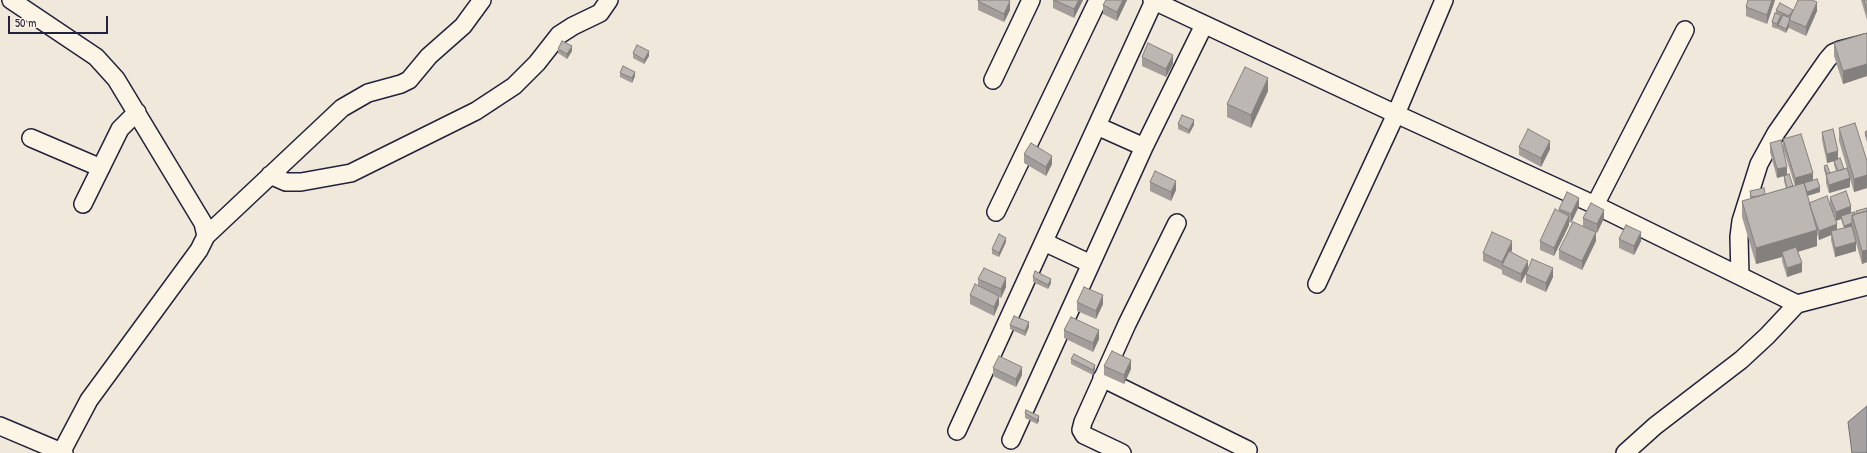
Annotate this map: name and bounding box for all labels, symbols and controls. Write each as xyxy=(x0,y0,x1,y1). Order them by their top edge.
scale bar xyxy=(10,8,110,34)
text: 50 m xyxy=(15,14,36,31)

